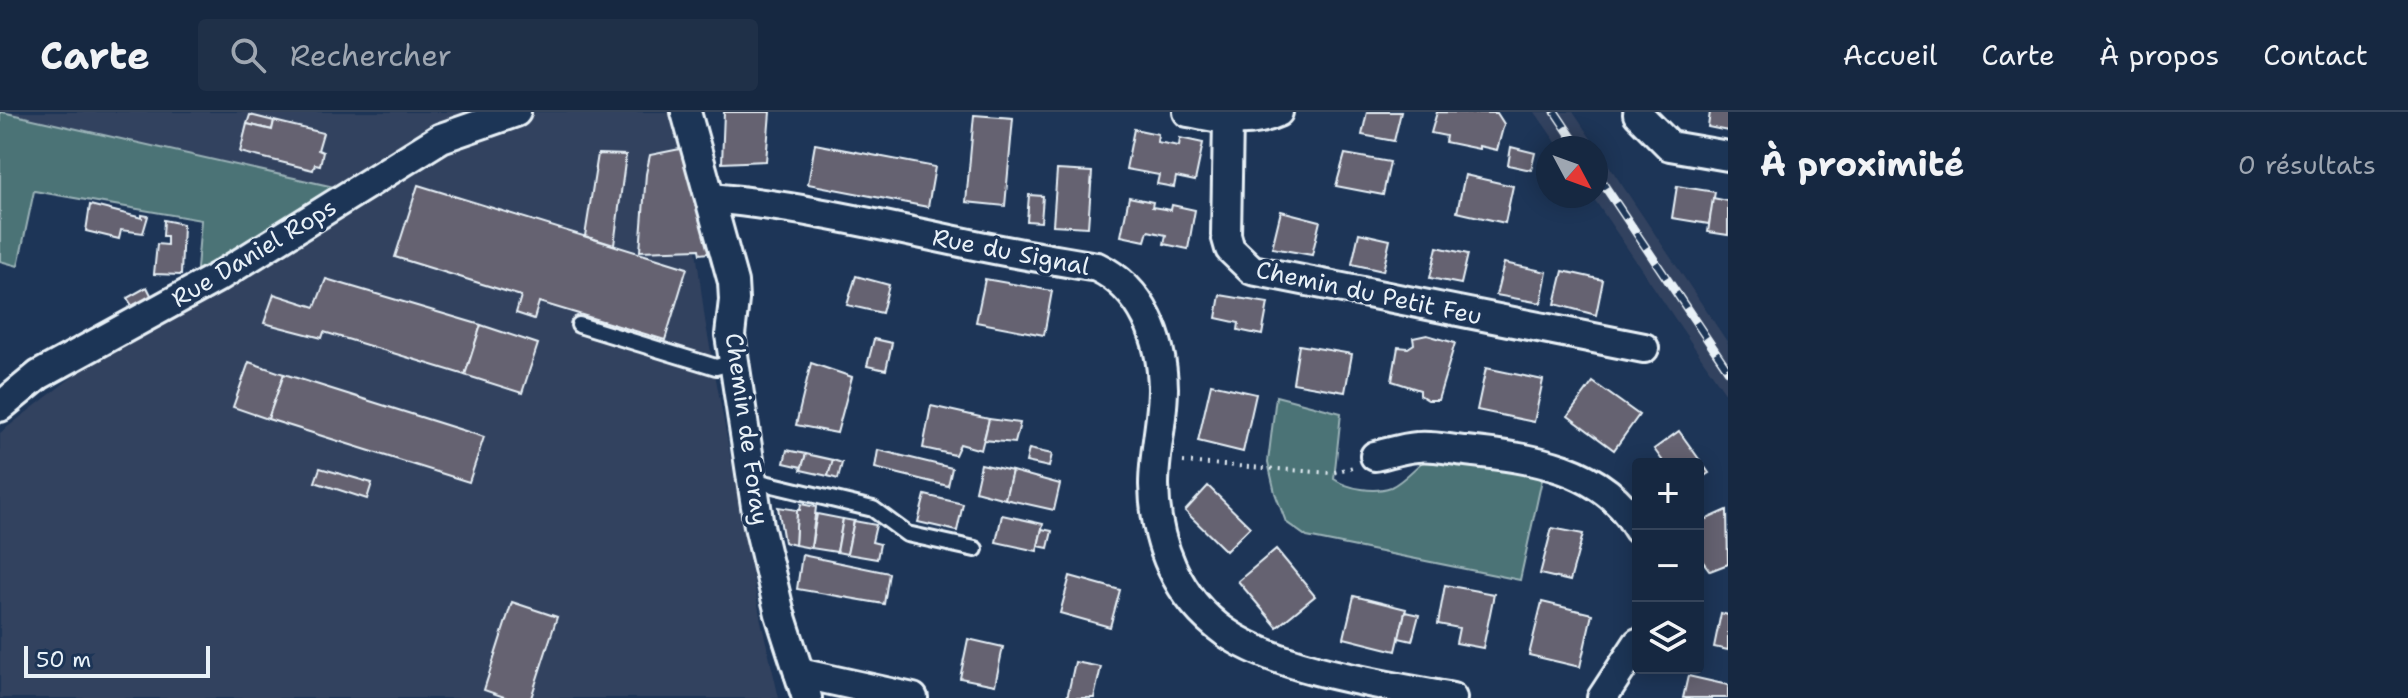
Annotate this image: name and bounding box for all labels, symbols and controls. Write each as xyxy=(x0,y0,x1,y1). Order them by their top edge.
search box xyxy=(198,19,758,91)
text: Carte xyxy=(40,30,150,81)
icon: search xyxy=(226,33,270,77)
text: Rechercher xyxy=(290,35,452,76)
text: Accueil xyxy=(1843,36,1937,74)
text: Carte xyxy=(1981,36,2055,74)
text: À propos xyxy=(2099,36,2219,74)
text: Contact xyxy=(2263,36,2368,74)
north arrow xyxy=(1536,136,1608,208)
text: À proximité xyxy=(1760,141,1964,187)
text: 0 résultats xyxy=(2238,147,2376,182)
street label: Rue Daniel Rops xyxy=(166,191,342,315)
street label: Rue du Signal xyxy=(930,221,1093,283)
street label: Chemin du Petit Feu xyxy=(1253,253,1485,333)
street label: Chemin de Foray xyxy=(718,331,776,527)
map controls xyxy=(1632,458,1704,674)
button: + xyxy=(1632,458,1704,530)
button: − xyxy=(1632,530,1704,602)
button: layers xyxy=(1632,602,1704,674)
scale bar xyxy=(24,642,210,678)
text: 50 m xyxy=(36,645,91,674)

